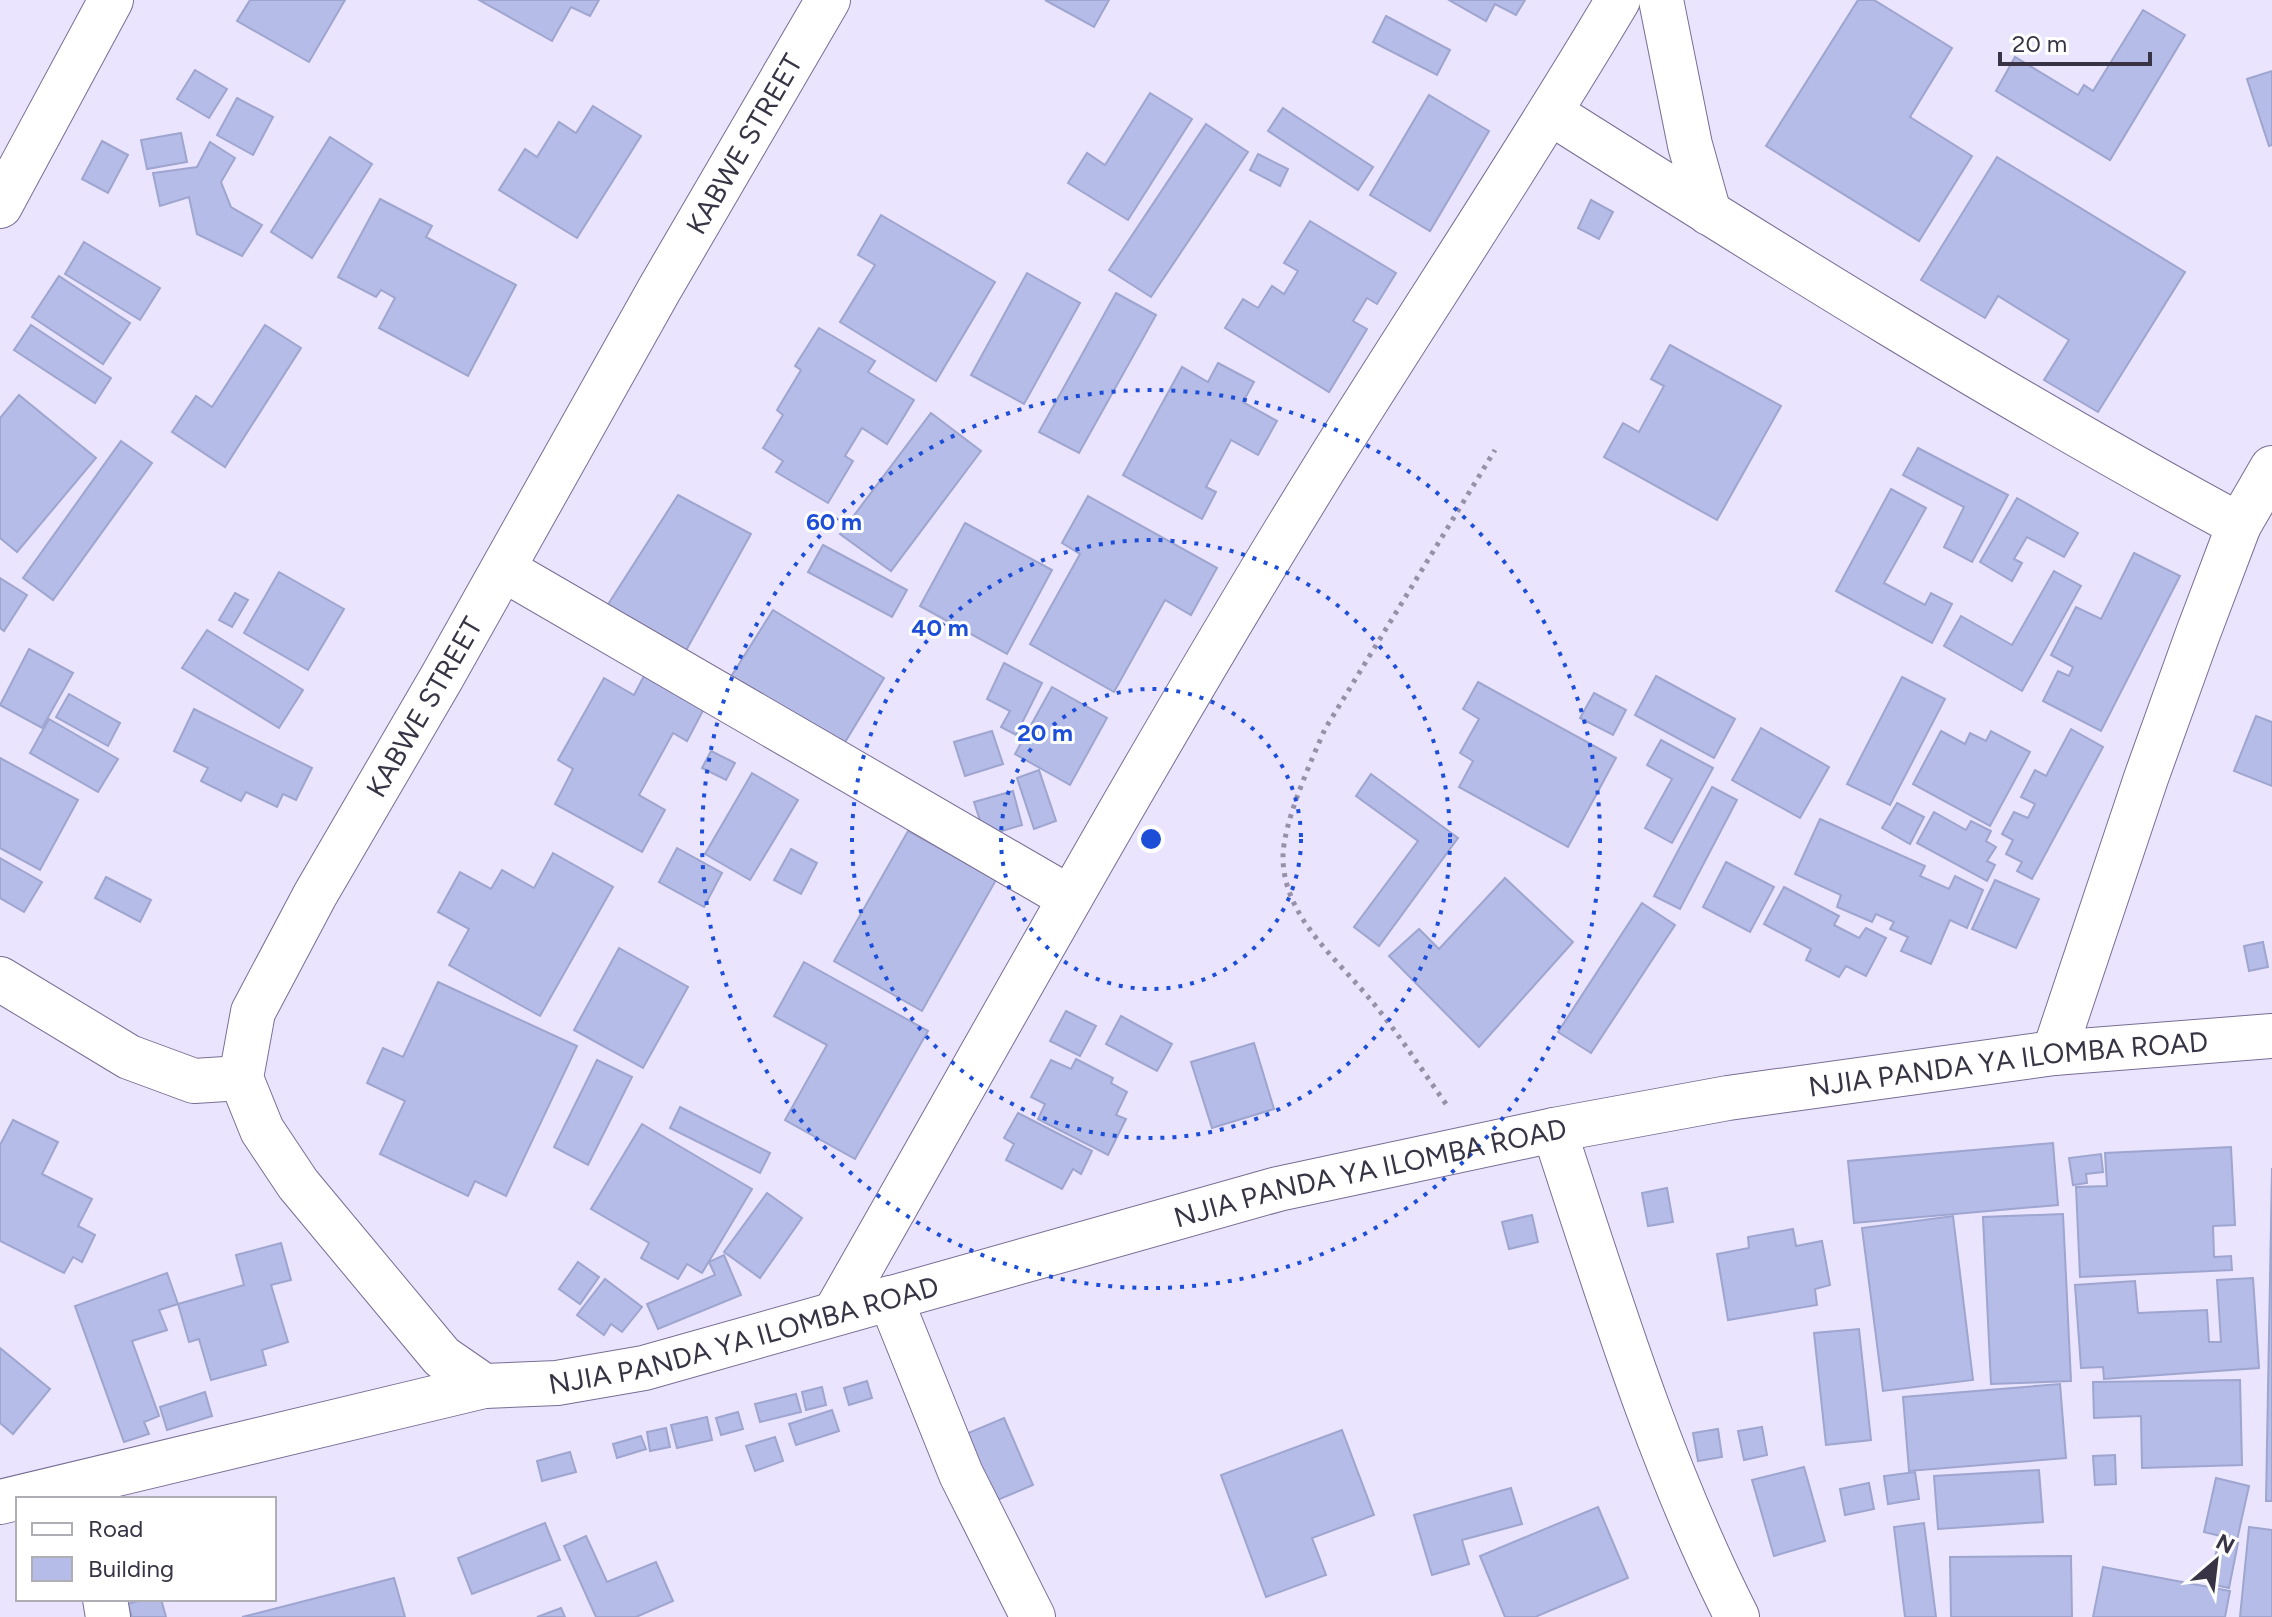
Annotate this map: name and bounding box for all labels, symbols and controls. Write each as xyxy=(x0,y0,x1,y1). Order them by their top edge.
scale bar xyxy=(2000,16,2150,66)
text: 20 m xyxy=(2012,29,2067,58)
street label: KABWE STREET xyxy=(679,47,810,240)
text: 60 m xyxy=(806,507,862,536)
street label: KABWE STREET xyxy=(359,610,490,803)
text: 40 m xyxy=(911,613,969,642)
text: 20 m xyxy=(1017,718,1073,747)
centre of rings xyxy=(1137,825,1165,853)
street label: NJIA PANDA YA ILOMBA ROAD xyxy=(1806,1024,2209,1104)
street label: NJIA PANDA YA ILOMBA ROAD xyxy=(1170,1111,1569,1235)
street label: NJIA PANDA YA ILOMBA ROAD xyxy=(546,1269,943,1401)
legend xyxy=(16,1497,276,1601)
text: Road xyxy=(88,1514,143,1543)
north arrow xyxy=(2176,1521,2256,1601)
text: N xyxy=(2211,1528,2239,1560)
text: Building xyxy=(88,1554,174,1583)

